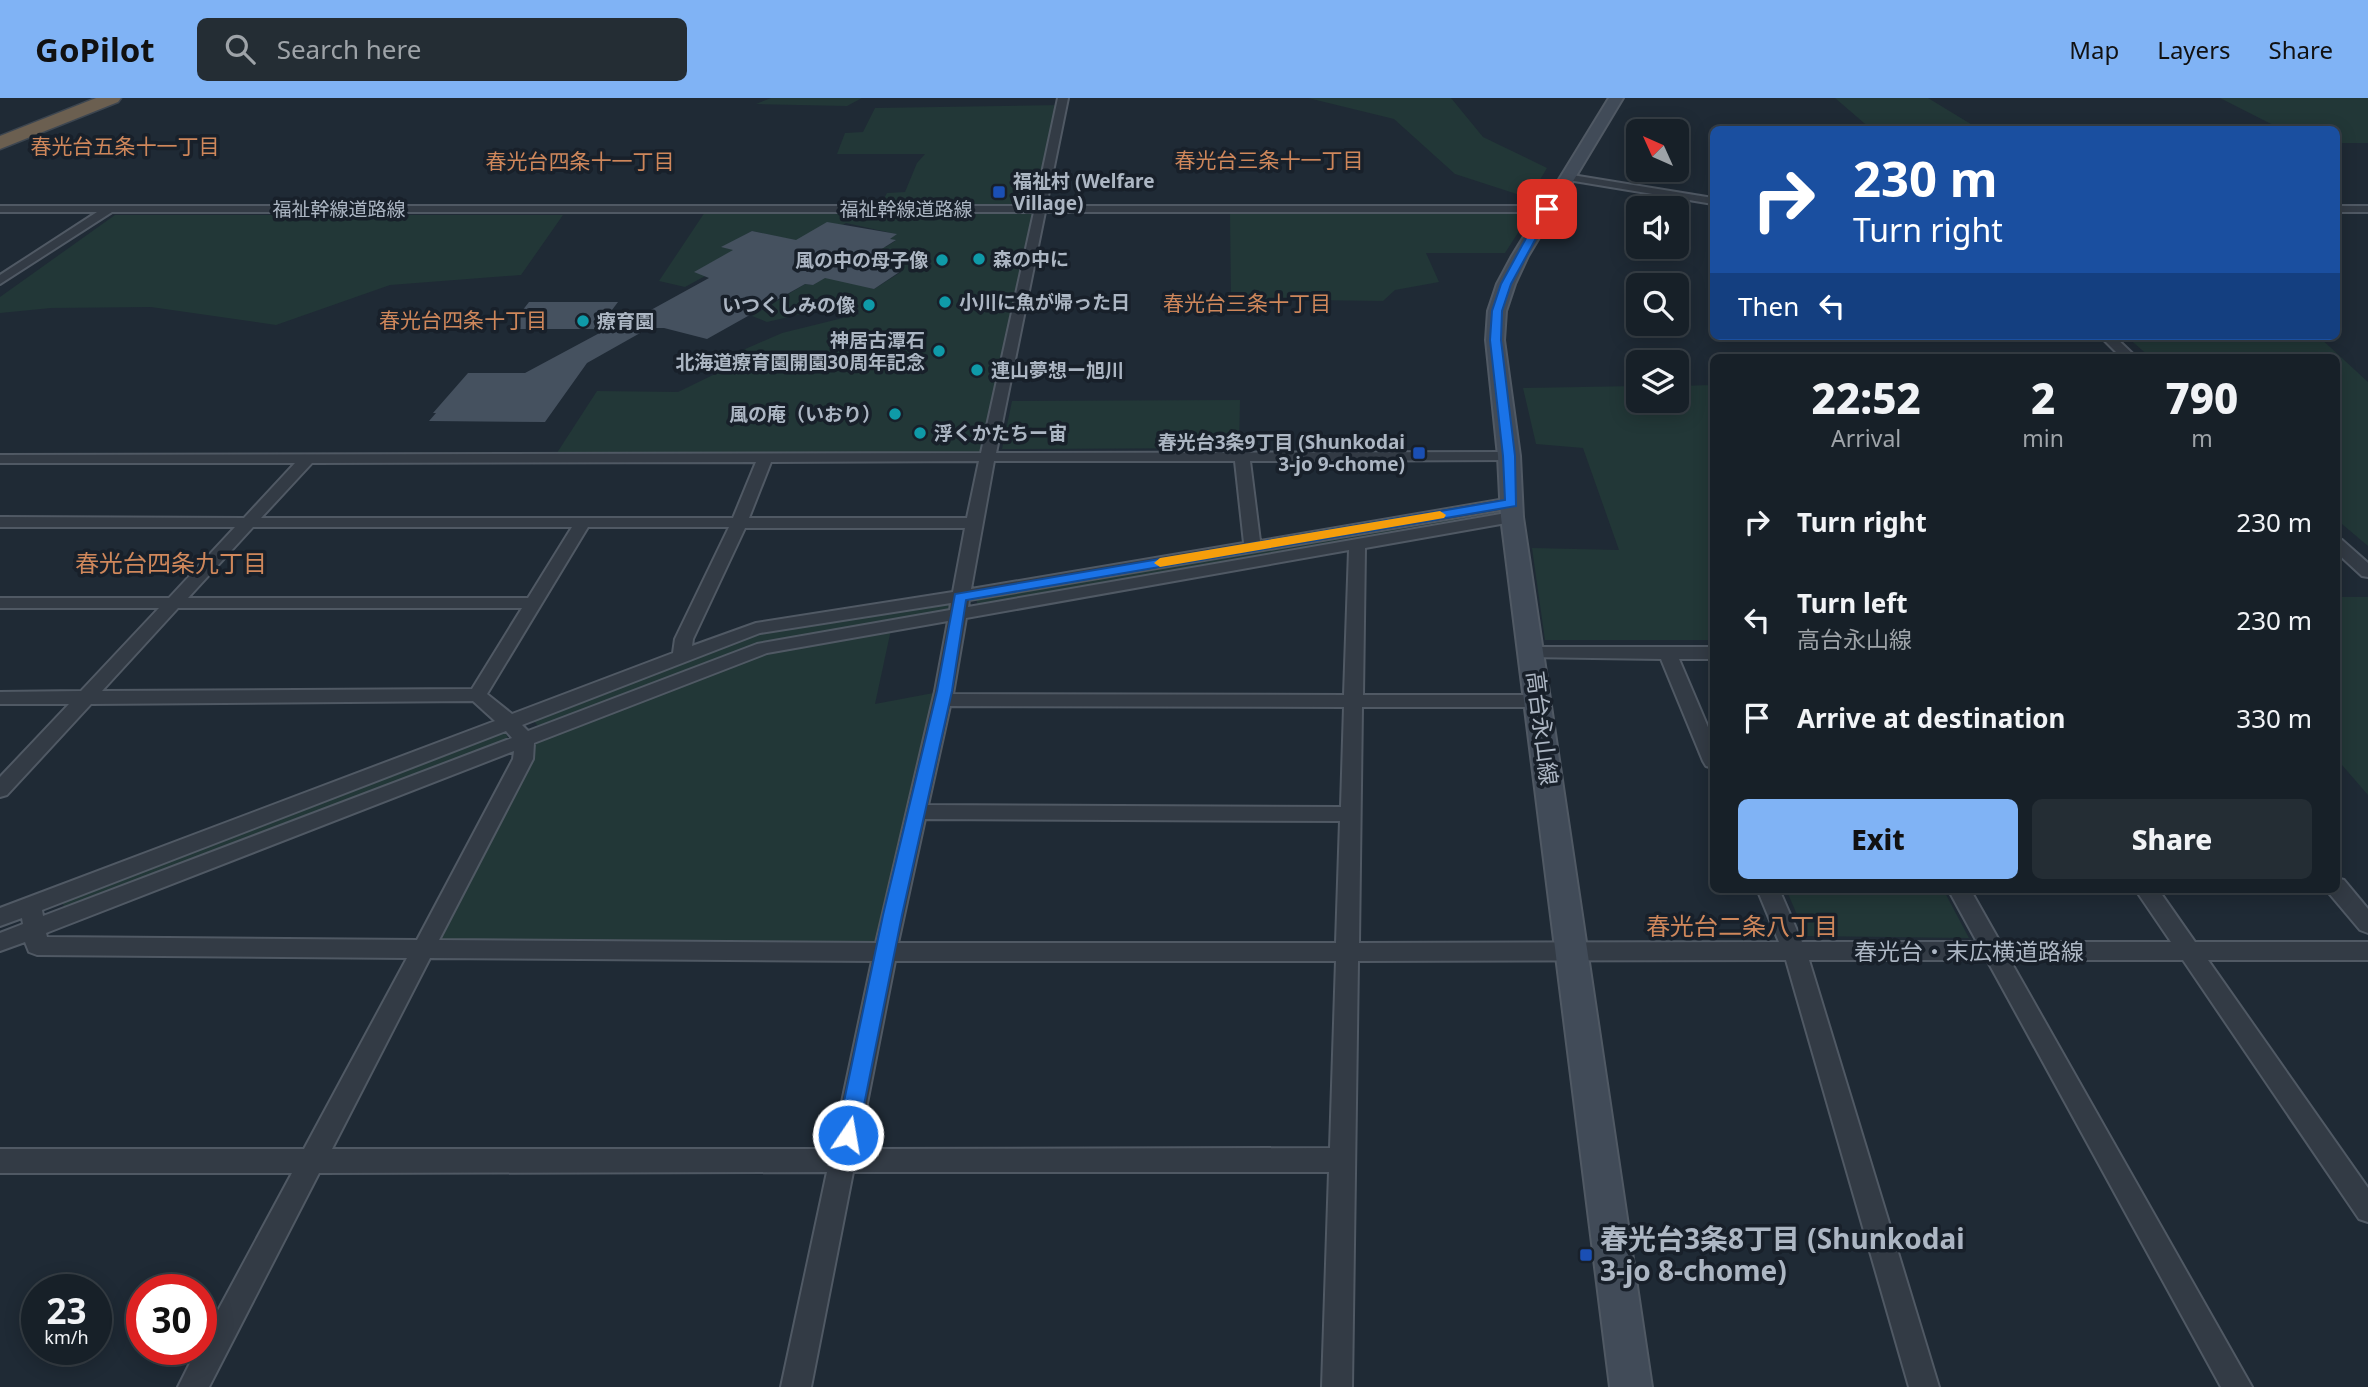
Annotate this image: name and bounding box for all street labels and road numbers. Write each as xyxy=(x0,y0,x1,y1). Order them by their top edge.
street label: 福祉幹線道路線 xyxy=(272,196,406,222)
street label: 福祉幹線道路線 xyxy=(839,196,973,222)
street label: 高台永山線 xyxy=(1520,669,1566,787)
street label: 春光台・末広横道路線 xyxy=(1854,935,2084,967)

